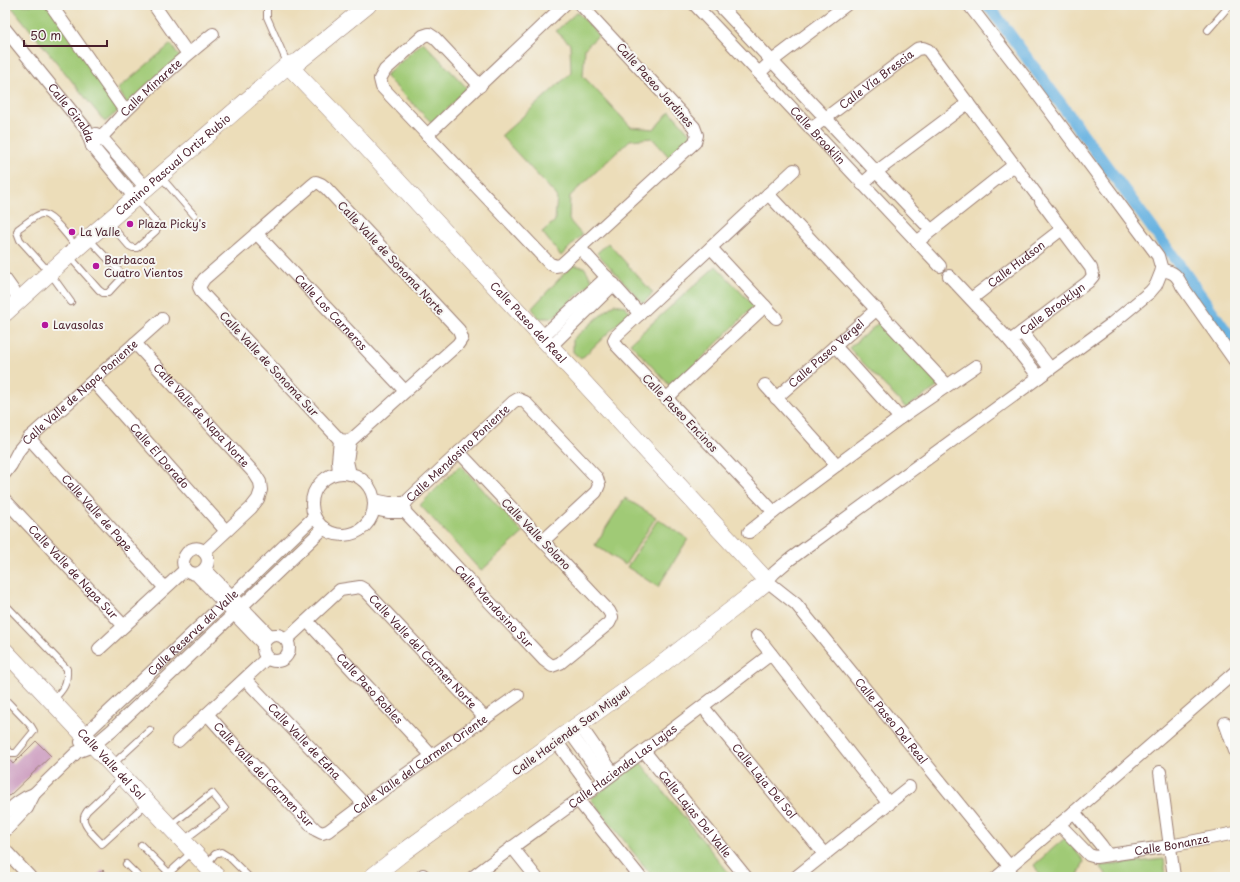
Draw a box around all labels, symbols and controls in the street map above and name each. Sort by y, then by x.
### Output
scale bar [24,22,107,48]
text: 50 m [30,26,61,44]
street label: Calle Paseo Jardines [613,39,698,131]
street label: Calle Vía Brescia [835,45,917,113]
street label: Calle Minarete [116,54,185,120]
street label: Calle Giralda [44,79,99,145]
street label: Calle Brooklin [786,102,850,168]
street label: Camino Pascual Ortiz Rubio [111,110,234,219]
street label: Calle Valle de Sonoma Norte [334,197,449,318]
place label: Plaza Picky's [138,215,206,232]
marker: Plaza Picky's [125,219,135,229]
place label: La Valle [80,223,120,240]
marker: La Valle [67,227,77,237]
street label: Calle Hudson [983,236,1048,292]
place label: Barbacoa Cuatro Vientos [104,251,183,281]
marker: Barbacoa Cuatro Vientos [91,261,101,271]
street label: Calle Los Carneros [291,270,371,354]
street label: Calle Paseo del Real [486,277,571,367]
street label: Calle Brooklyn [1016,278,1088,339]
street label: Calle Valle de Sonoma Sur [216,307,324,421]
street label: Calle Paseo Vergel [784,315,868,391]
place label: Lavasolas [53,316,103,333]
marker: Lavasolas [40,320,50,330]
street label: Calle Valle de Napa Poniente [18,335,141,448]
street label: Calle Valle de Napa Norte [150,359,254,471]
street label: Calle Paseo Encinos [639,370,722,456]
street label: Calle Mendosino Poniente [402,400,513,506]
street label: Calle El Dorado [126,419,193,492]
street label: Calle Valle de Pope [58,470,137,555]
street label: Calle Valle Solano [498,494,575,573]
street label: Calle Valle de Napa Sur [25,521,123,623]
street label: Calle Mendosino Sur [451,561,538,652]
street label: Calle Reserva del Valle [143,585,242,679]
street label: Calle Valle del Carmen Norte [365,590,481,712]
street label: Calle Paso Robles [333,649,407,727]
street label: Calle Paseo Del Real [851,674,932,767]
street label: Calle Hacienda San Miguel [508,682,633,779]
street label: Calle Valle de Edna [264,699,345,783]
street label: Calle Valle del Carmen Oriente [349,710,491,818]
street label: Calle Valle del Carmen Sur [210,718,319,832]
street label: Calle Hacienda Las Lajas [564,720,680,812]
street label: Calle Valle del Sol [74,724,149,803]
street label: Calle Laja Del Sol [728,739,801,822]
street label: Calle Lajas Del Valle [655,766,736,861]
street label: Calle Bonanza [1133,829,1211,859]

